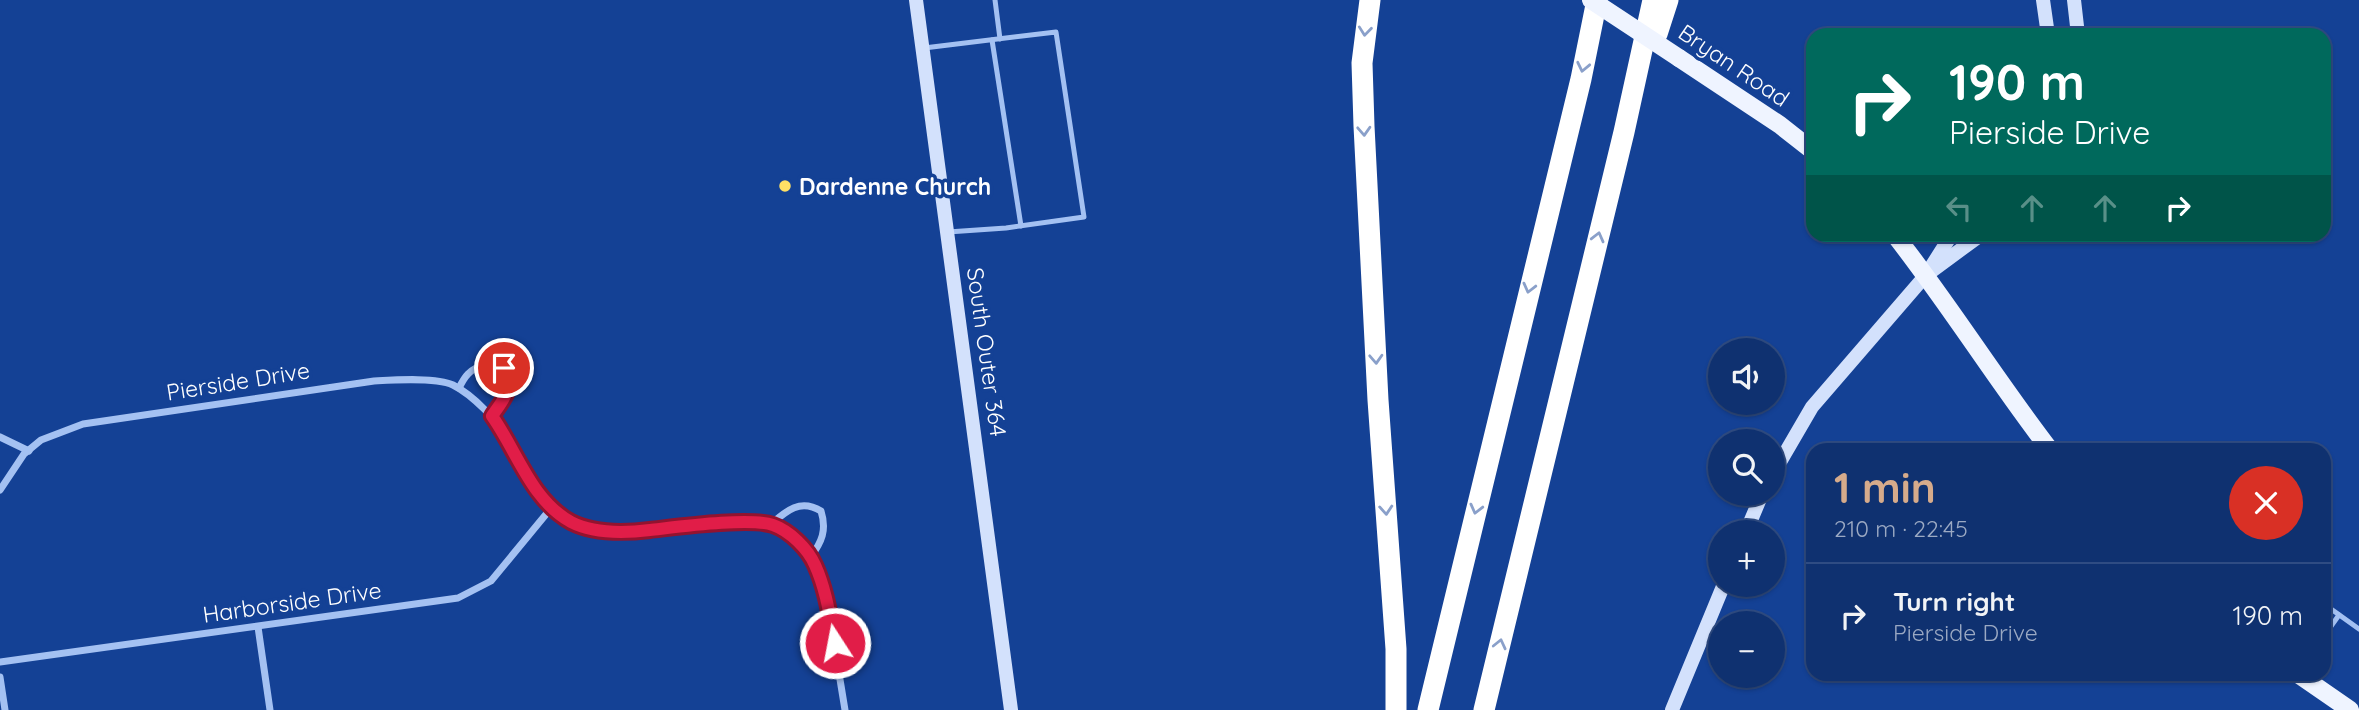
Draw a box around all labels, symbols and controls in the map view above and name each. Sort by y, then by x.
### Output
street label: Bryan Road [1673,17,1795,113]
one-way arrow [1358,26,1373,37]
text: 190 m [1949,51,2085,112]
icon: right [1834,56,1925,147]
one-way arrow [1577,61,1592,73]
text: Pierside Drive [1949,112,2150,152]
one-way arrow [1357,126,1372,137]
place label: Dardenne Church [799,172,991,201]
marker: Dardenne Church [777,178,793,194]
icon: left [1940,189,1978,227]
icon: ahead [2013,189,2051,227]
icon: ahead [2086,189,2124,227]
icon: right [2159,189,2197,227]
one-way arrow [1590,231,1604,243]
street label: South Outer 364 [961,266,1013,438]
one-way arrow [1523,282,1537,294]
pin [474,338,534,398]
map controls [1708,338,1785,688]
button: sound [1708,338,1785,415]
icon: arrive [485,349,523,387]
one-way arrow [1368,353,1383,364]
street label: Pierside Drive [164,355,312,407]
button: search [1708,429,1785,506]
text: 1 min [1834,461,1936,514]
button: close [2229,466,2303,540]
one-way arrow [1470,503,1484,515]
one-way arrow [1378,505,1393,516]
text: 210 m · 22:45 [1834,514,1968,543]
button: + [1708,520,1785,597]
street label: Harborside Drive [201,575,383,629]
text: Turn right [1893,585,2015,618]
icon: right [1834,597,1872,635]
text: 190 m [2233,599,2303,632]
position arrow [798,606,872,680]
button: − [1708,611,1785,688]
text: Pierside Drive [1893,618,2038,647]
one-way arrow [1491,638,1506,650]

